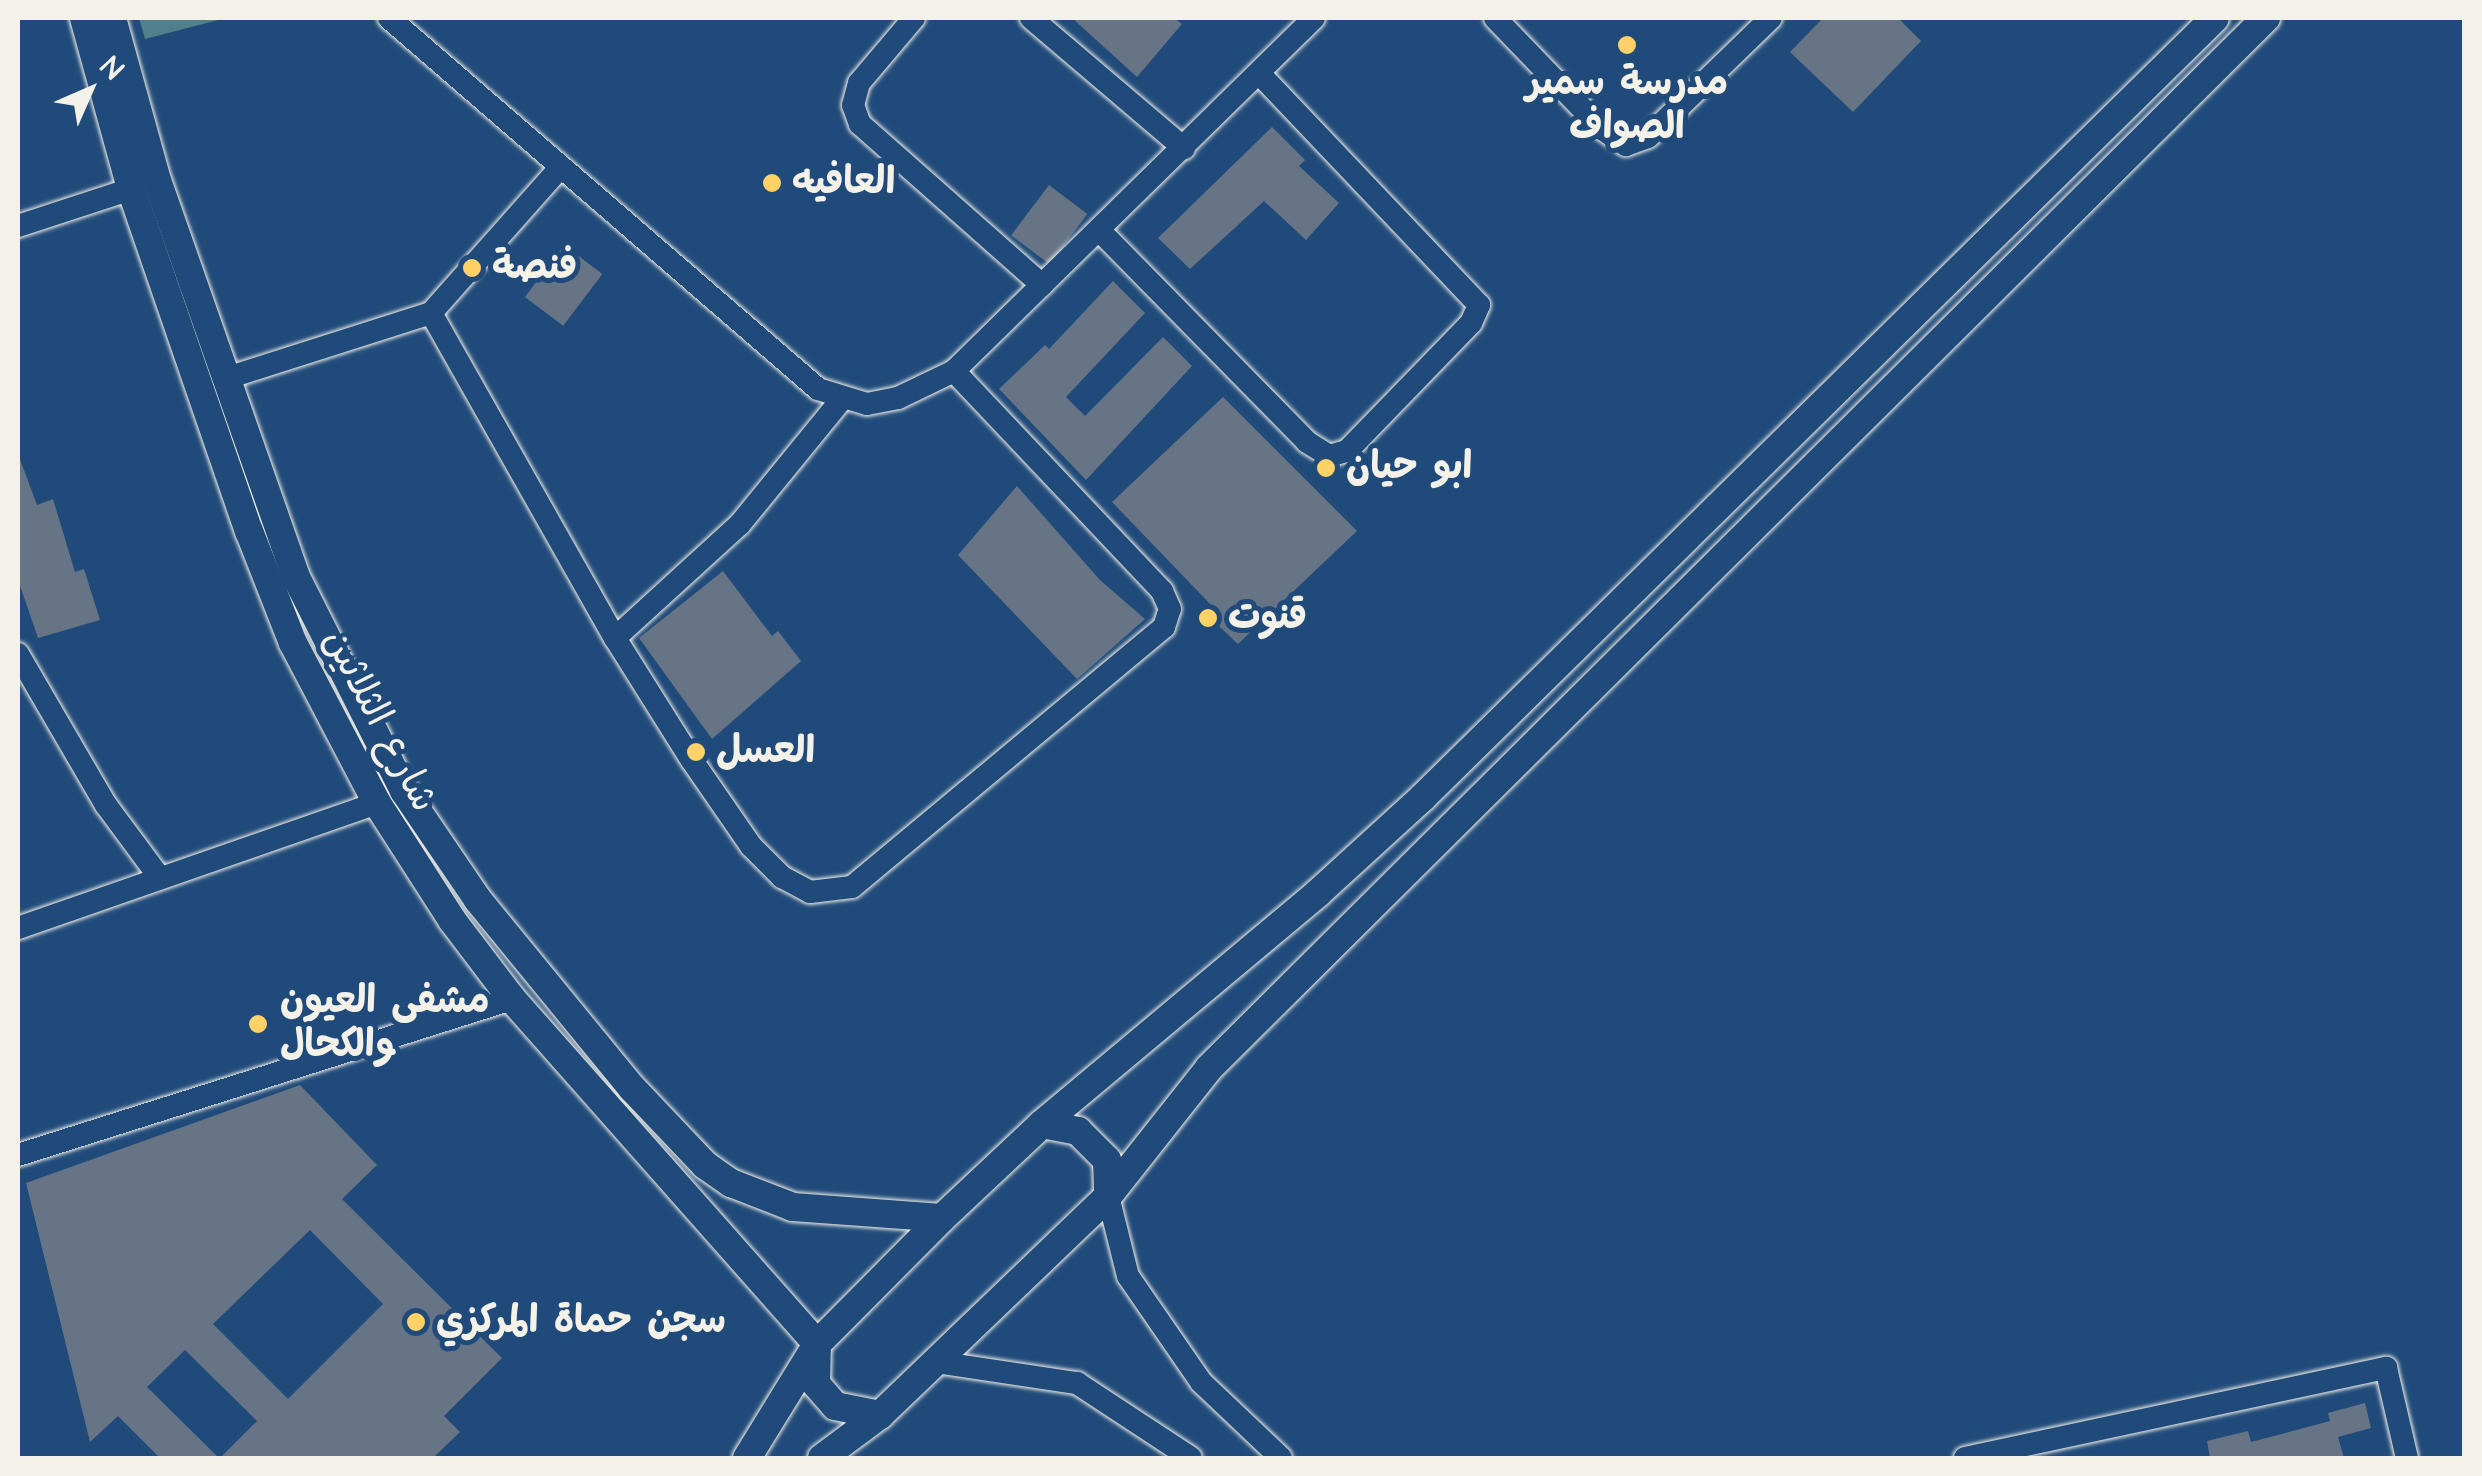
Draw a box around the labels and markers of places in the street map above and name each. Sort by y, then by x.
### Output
marker: مدرسة سمير الصواف [1616,34,1638,56]
place label: مدرسة سمير الصواف [1526,61,1728,150]
place label: العافيه [792,160,895,206]
marker: العافيه [761,172,783,194]
place label: فنصة [492,245,577,291]
marker: فنصة [461,257,483,279]
place label: ابو حيان [1346,445,1472,491]
marker: ابو حيان [1315,457,1337,479]
place label: قنوت [1228,595,1307,641]
marker: قنوت [1197,607,1219,629]
place label: العسل [716,729,815,775]
marker: العسل [685,741,707,763]
place label: مشفى العيون والكحال [280,979,490,1068]
marker: مشفى العيون والكحال [245,1011,271,1037]
place label: سجن حماة المركزي [436,1299,726,1345]
marker: سجن حماة المركزي [405,1311,427,1333]

